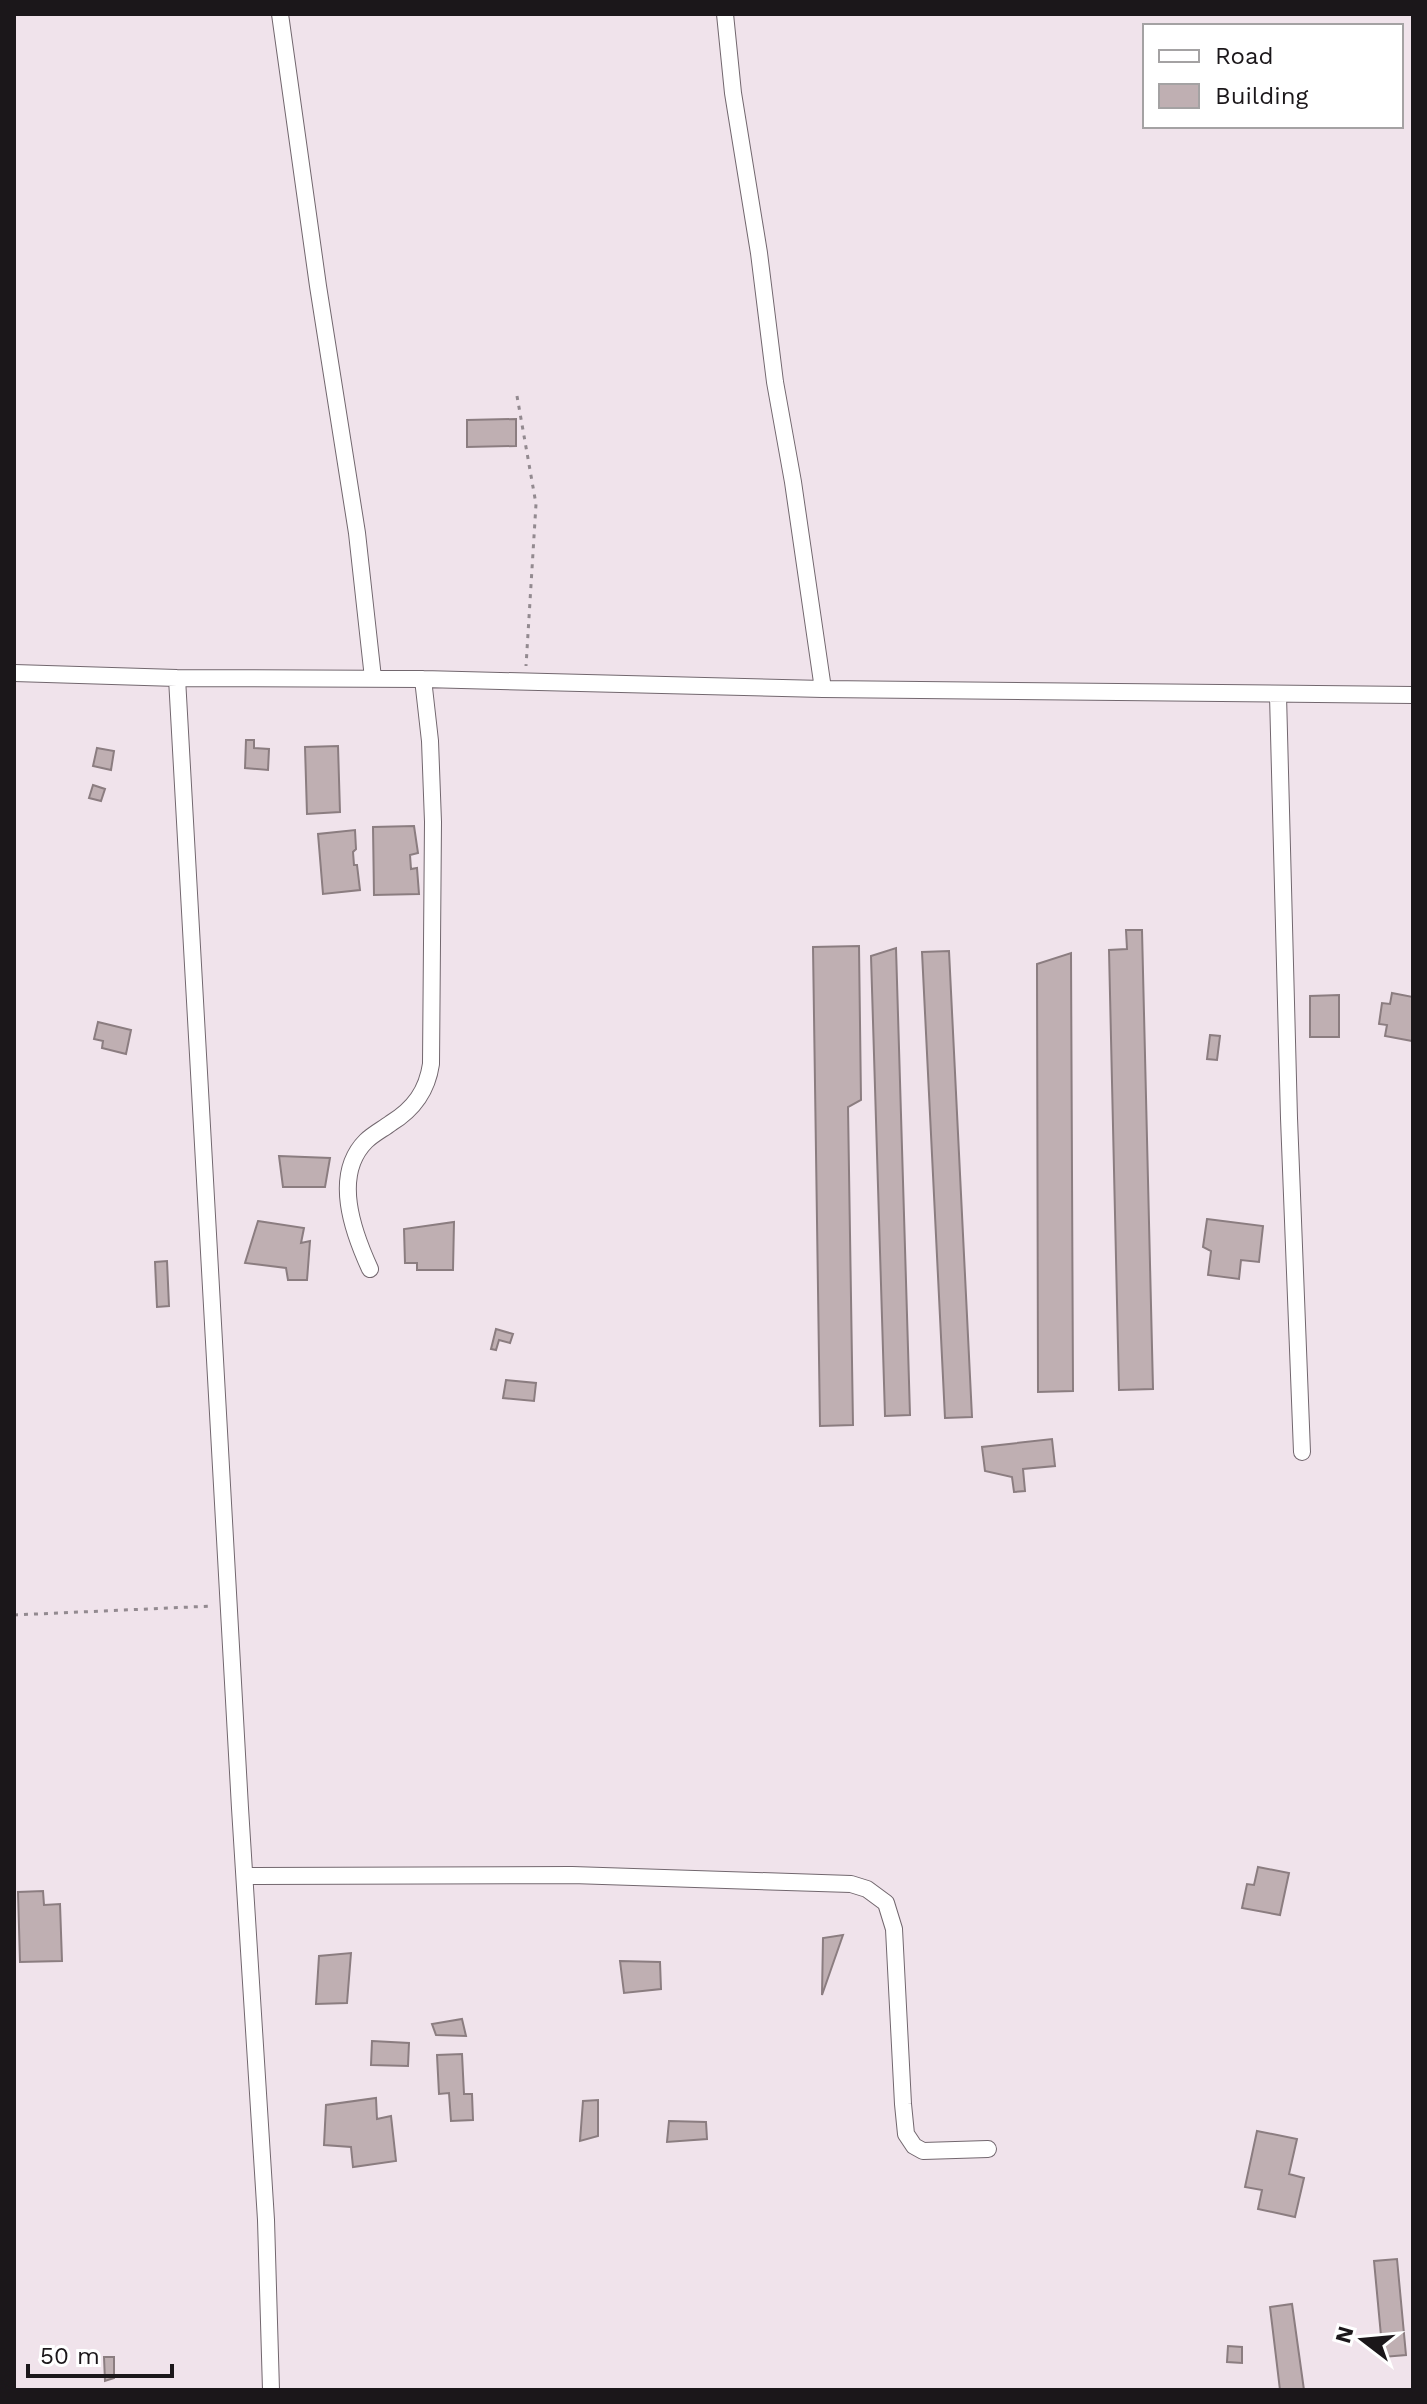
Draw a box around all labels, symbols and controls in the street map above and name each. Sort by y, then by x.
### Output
legend [1143,24,1403,128]
text: Road [1215,42,1274,70]
text: Building [1215,82,1308,110]
north arrow [1323,2300,1403,2380]
text: N [1330,2323,1359,2346]
scale bar [28,2328,172,2378]
text: 50 m [40,2342,100,2370]

